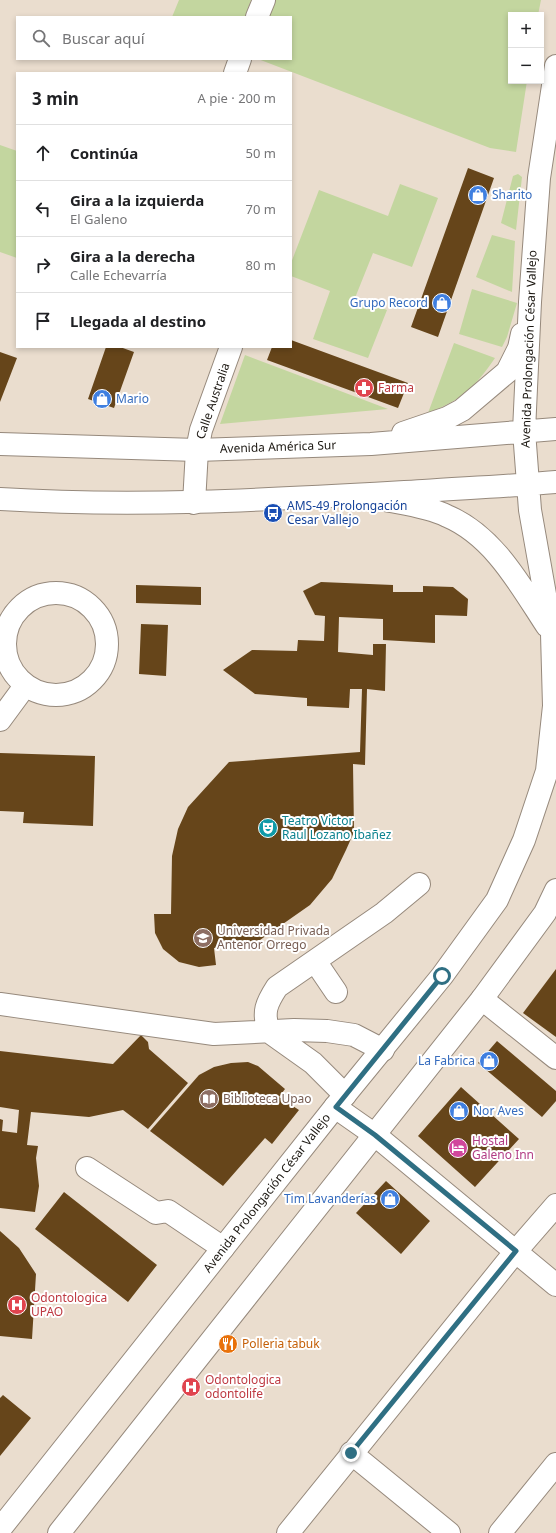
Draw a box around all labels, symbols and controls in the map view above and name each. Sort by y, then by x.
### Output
map controls [508,12,544,84]
button: + [508,12,544,48]
search box [16,16,292,60]
icon: search [30,27,52,49]
text: Buscar aquí [62,28,145,48]
button: − [508,48,544,84]
text: 3 min [32,87,79,110]
text: A pie · 200 m [198,89,276,107]
icon: ahead [32,142,54,164]
text: Continúa [70,143,138,163]
text: 50 m [246,144,276,162]
shop icon: Sharito [467,184,489,206]
place label: Sharito [492,186,532,203]
text: Gira a la izquierda [70,190,204,210]
icon: left [32,198,54,220]
text: 70 m [246,200,276,218]
text: El Galeno [70,210,127,228]
text: Gira a la derecha [70,246,195,266]
street label: Avenida Prolongación César Vallejo [517,250,540,448]
icon: right [32,254,54,276]
text: 80 m [246,256,276,274]
text: Calle Echevarría [70,266,167,284]
shop icon: Grupo Record [431,292,453,314]
place label: Grupo Record [350,294,428,311]
icon: arrive [32,310,54,332]
text: Llegada al destino [70,311,206,331]
street label: Calle Australia [191,360,234,441]
pharmacy icon: Farma [353,377,375,399]
place label: Farma [378,379,414,396]
shop icon: Mario [91,388,113,410]
place label: Mario [116,390,149,407]
street label: Avenida América Sur [219,436,337,457]
place label: AMS-49 Prolongación Cesar Vallejo [287,497,408,528]
bus stop icon: AMS-49 Prolongación Cesar Vallejo [262,502,284,524]
place label: Teatro Victor Raul Lozano Ibañez [282,812,392,843]
theatre icon: Teatro Victor Raul Lozano Ibañez [257,817,279,839]
place label: Universidad Privada Antenor Orrego [217,922,330,953]
school or university icon: Universidad Privada Antenor Orrego [192,927,214,949]
route start [433,967,451,985]
shop icon: La Fabrica [478,1050,500,1072]
place label: La Fabrica [418,1052,475,1069]
library icon: Biblioteca Upao [198,1088,220,1110]
place label: Biblioteca Upao [223,1090,312,1107]
shop icon: Nor Aves [448,1100,470,1122]
place label: Nor Aves [473,1102,524,1119]
street label: Avenida Prolongación César Vallejo [199,1109,334,1276]
place label: Hostal Galeno Inn [472,1132,534,1163]
hotel icon: Hostal Galeno Inn [447,1137,469,1159]
shop icon: Tim Lavanderías [379,1188,401,1210]
place label: Tim Lavanderías [284,1190,376,1207]
place label: Odontologica UPAO [31,1289,107,1320]
hospital icon: Odontologica UPAO [6,1294,28,1316]
restaurant icon: Polleria tabuk [217,1333,239,1355]
place label: Polleria tabuk [242,1335,320,1352]
place label: Odontologica odontolife [205,1371,281,1402]
hospital icon: Odontologica odontolife [180,1376,202,1398]
route end [342,1444,360,1462]

